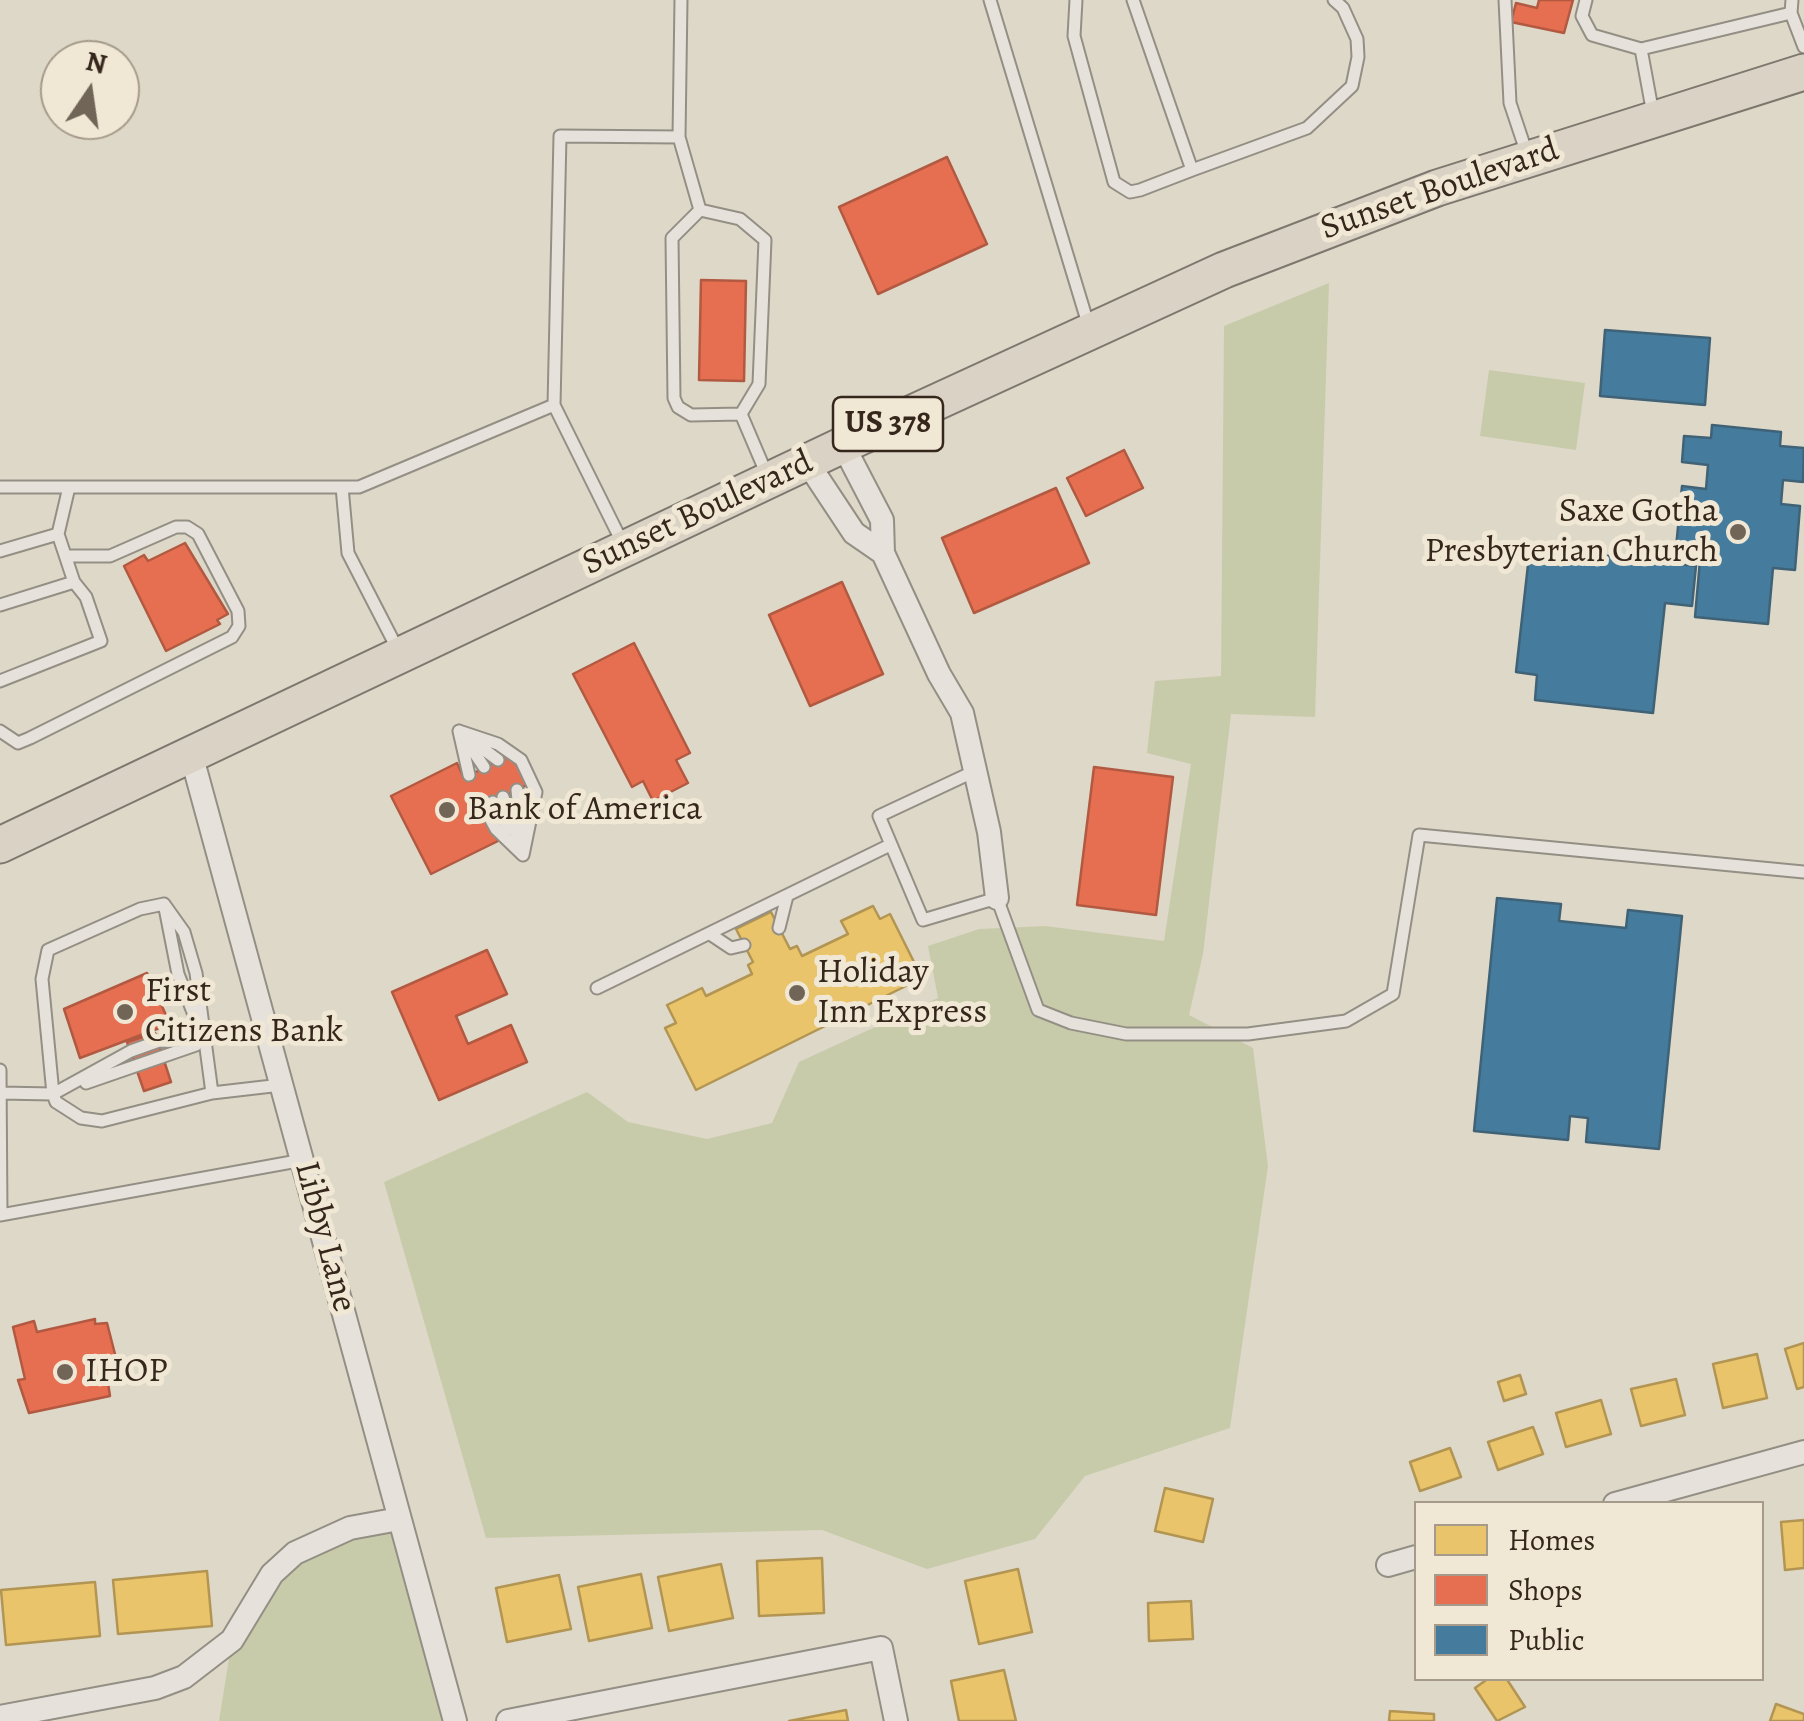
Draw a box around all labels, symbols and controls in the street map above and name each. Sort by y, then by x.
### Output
north arrow [40,40,140,140]
text: N [82,42,110,84]
street label: Sunset Boulevard [1315,130,1565,250]
road number: US 378 [833,397,943,451]
street label: Sunset Boulevard [576,442,820,586]
place label: Saxe Gotha Presbyterian Church [1424,491,1718,573]
marker: Saxe Gotha Presbyterian Church [1727,521,1749,543]
place label: Bank of America [467,789,702,831]
marker: Bank of America [436,799,458,821]
place label: Holiday Inn Express [817,952,987,1034]
place label: First Citizens Bank [145,971,343,1053]
marker: Holiday Inn Express [786,982,808,1004]
marker: First Citizens Bank [114,1001,136,1023]
street label: Libby Lane [284,1157,364,1317]
place label: IHOP [85,1351,168,1393]
marker: IHOP [54,1361,76,1383]
legend [1414,1501,1764,1681]
text: Homes [1508,1520,1595,1560]
text: Shops [1508,1570,1582,1610]
text: Public [1508,1620,1585,1660]

